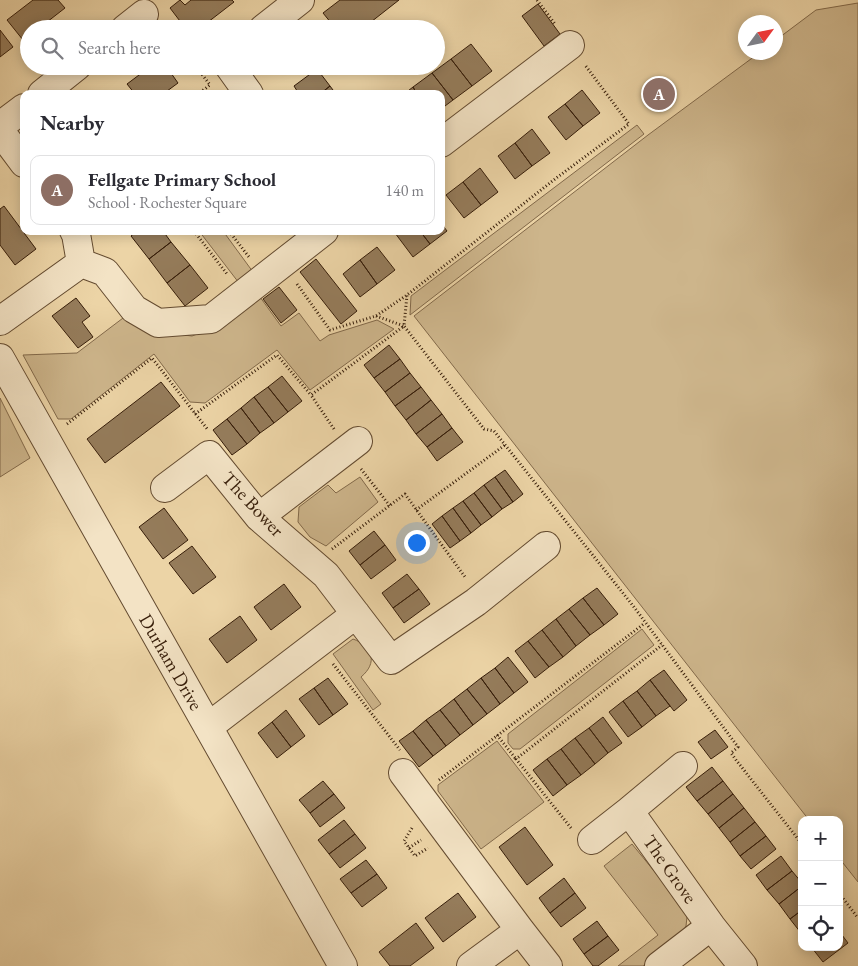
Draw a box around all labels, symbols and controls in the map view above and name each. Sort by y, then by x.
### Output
north arrow [738,15,783,60]
search box [20,20,445,75]
icon: search [38,34,66,62]
text: Search here [78,35,160,60]
pin: A [643,75,675,113]
text: Nearby [40,109,104,136]
text: Fellgate Primary School [88,167,276,192]
text: A [51,180,63,201]
text: 140 m [385,180,424,201]
text: School · Rochester Square [88,192,247,213]
street label: The Bower [216,466,290,542]
your location [404,530,430,556]
street label: Durham Drive [133,609,209,715]
map controls [798,816,843,951]
button: + [798,816,843,861]
street label: The Grove [637,830,703,908]
button: − [798,861,843,906]
button: locate [798,906,843,951]

